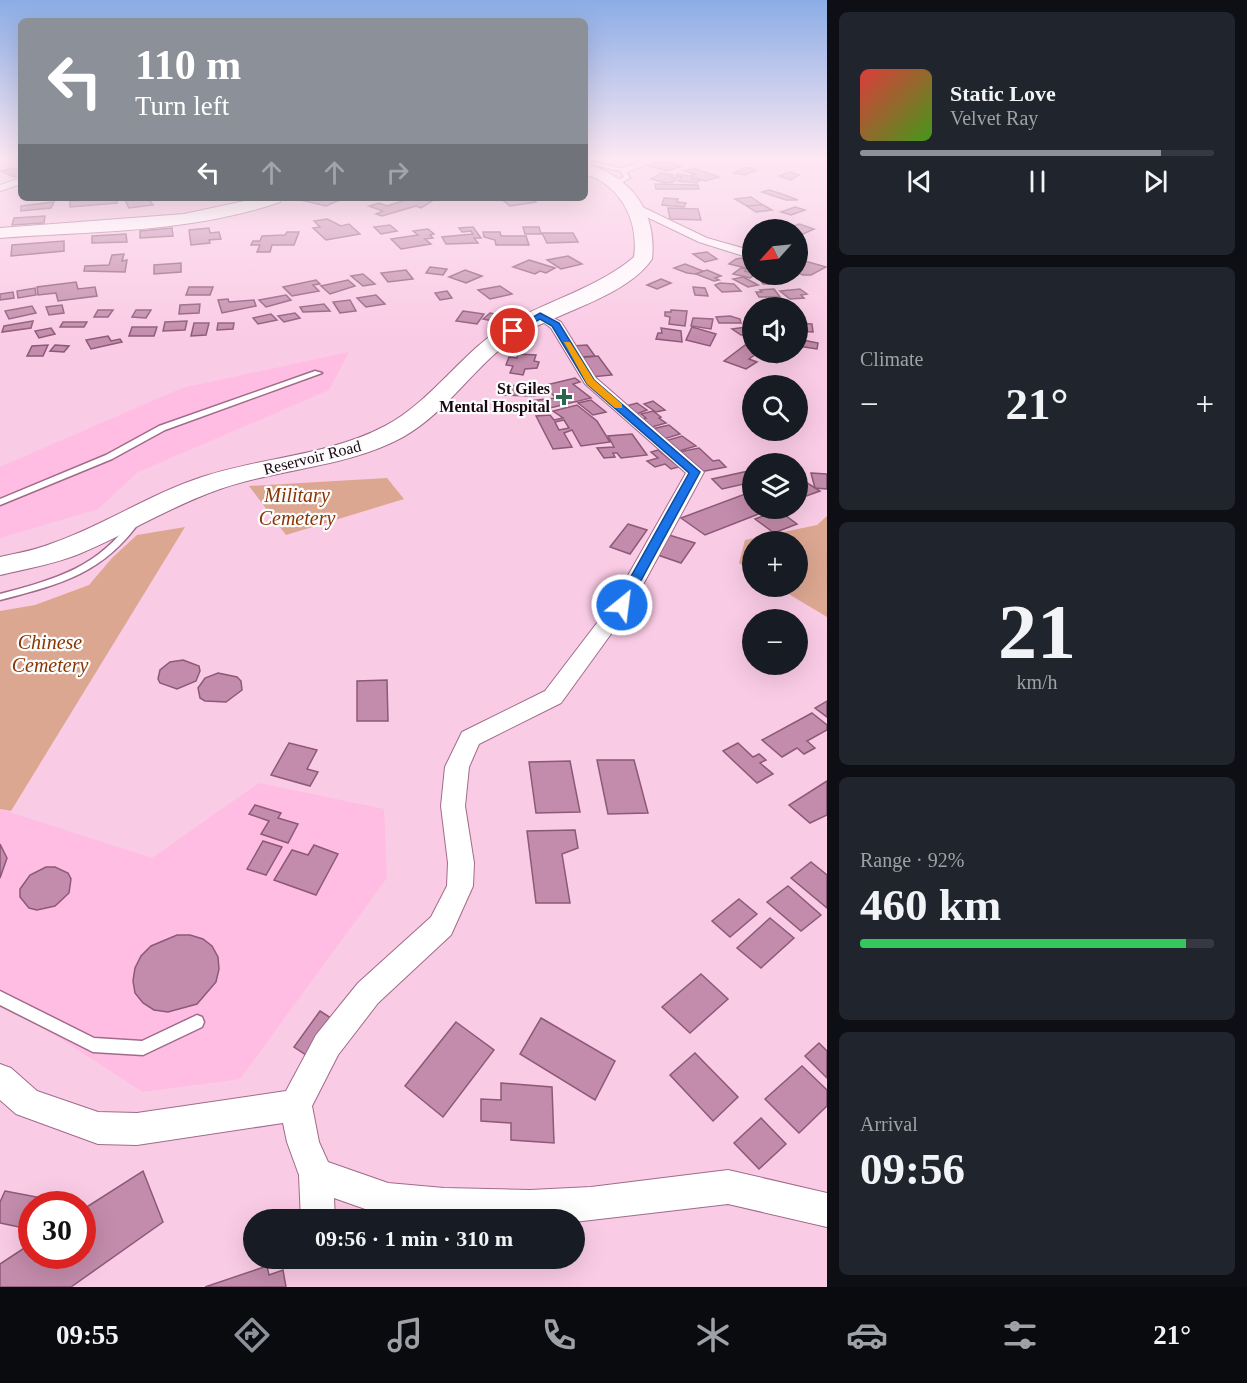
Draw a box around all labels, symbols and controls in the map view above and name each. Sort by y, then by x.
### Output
icon: left [36,42,114,120]
text: 110 m [135,42,241,88]
text: Static Love [950,81,1056,106]
text: Turn left [135,91,229,121]
text: Velvet Ray [950,107,1038,129]
icon: left [192,156,225,189]
icon: ahead [255,156,288,189]
icon: ahead [318,156,351,189]
icon: right [381,156,414,189]
icon: previous [903,165,936,198]
icon: pause [1021,165,1054,198]
icon: next [1139,165,1172,198]
north arrow [742,219,808,285]
map controls [742,219,808,675]
button: sound [742,297,808,363]
pin [487,305,538,356]
icon: arrive [496,314,529,347]
text: Climate [860,348,923,370]
button: search [742,375,808,441]
text: 21° [1006,379,1069,429]
place label: St Giles Mental Hospital [439,380,551,416]
text: − [860,386,879,422]
text: + [1195,386,1214,422]
marker: St Giles Mental Hospital [555,388,573,406]
street label: Reservoir Road [262,437,363,478]
button: layers [742,453,808,519]
park label: Military Cemetery [259,484,335,530]
button: + [742,531,808,597]
position arrow [590,573,654,637]
text: 21 [998,588,1076,675]
button: − [742,609,808,675]
park label: Chinese Cemetery [12,631,88,677]
text: km/h [1016,671,1058,693]
text: Range · 92% [860,849,964,871]
text: 460 km [860,880,1001,930]
text: Arrival [860,1113,918,1135]
text: 09:56 [860,1144,965,1194]
speed limit sign: 30 [18,1191,96,1269]
text: 09:56 · 1 min · 310 m [315,1226,513,1251]
icon: directions [231,1314,273,1356]
icon: music [384,1314,426,1356]
icon: phone [538,1314,580,1356]
icon: climate [692,1314,734,1356]
icon: car [846,1314,888,1356]
icon: filters [999,1314,1041,1356]
text: 09:55 [56,1320,119,1350]
text: 21° [1153,1320,1191,1350]

